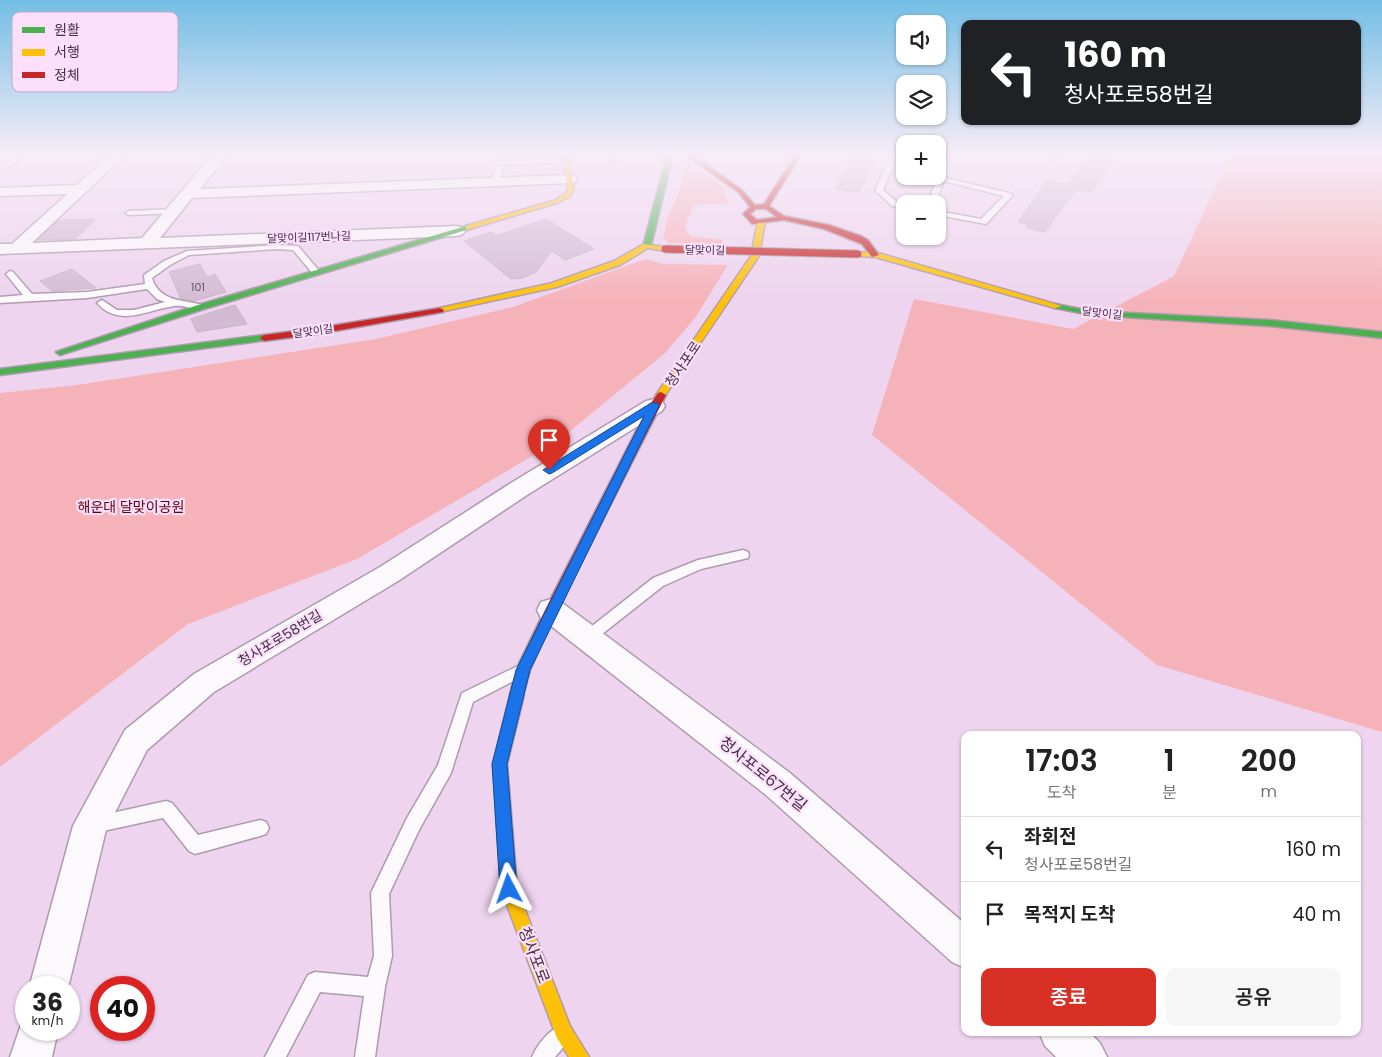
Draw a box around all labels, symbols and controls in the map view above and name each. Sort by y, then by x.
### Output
legend [12,12,178,92]
map controls [896,15,946,245]
button: sound [896,15,946,65]
text: 원활 [54,20,80,40]
text: 160 m [1064,30,1167,79]
icon: left [981,40,1046,105]
text: 서행 [54,42,80,62]
text: 정체 [54,65,80,85]
button: layers [896,75,946,125]
text: 청사포로58번길 [1064,79,1213,110]
button: + [896,135,946,185]
button: − [896,195,946,245]
street label: 달맞이길117번나길 [267,228,351,246]
street label: 달맞이길 [685,242,725,258]
house number: 101 [191,279,205,295]
street label: 달맞이길 [1081,303,1123,323]
street label: 달맞이길 [292,320,334,342]
street label: 청사포로 [660,337,706,391]
pin [528,419,570,470]
icon: arrive [535,426,563,454]
park label: 해운대 달맞이공원 [78,497,184,517]
street label: 청사포로58번길 [234,605,326,671]
street label: 청사포로67번길 [714,731,812,817]
text: 17:03 [1025,739,1098,782]
text: 1 [1164,739,1175,782]
text: 200 [1241,739,1297,782]
text: m [1261,780,1277,803]
text: 도착 [1047,781,1076,804]
text: 분 [1162,781,1177,804]
text: 좌회전 [1024,823,1076,850]
icon: left [981,835,1009,863]
text: 160 m [1286,836,1341,863]
text: 청사포로58번길 [1024,853,1132,876]
position arrow [482,862,534,914]
icon: arrive [981,900,1009,928]
text: 목적지 도착 [1024,901,1115,928]
text: 40 m [1292,901,1341,928]
street label: 청사포로 [513,923,555,987]
button: 종료 [981,968,1156,1026]
button: 공유 [1166,968,1341,1026]
speed limit sign: 40 [90,976,155,1041]
text: 36 [32,985,63,1020]
text: km/h [32,1012,63,1029]

